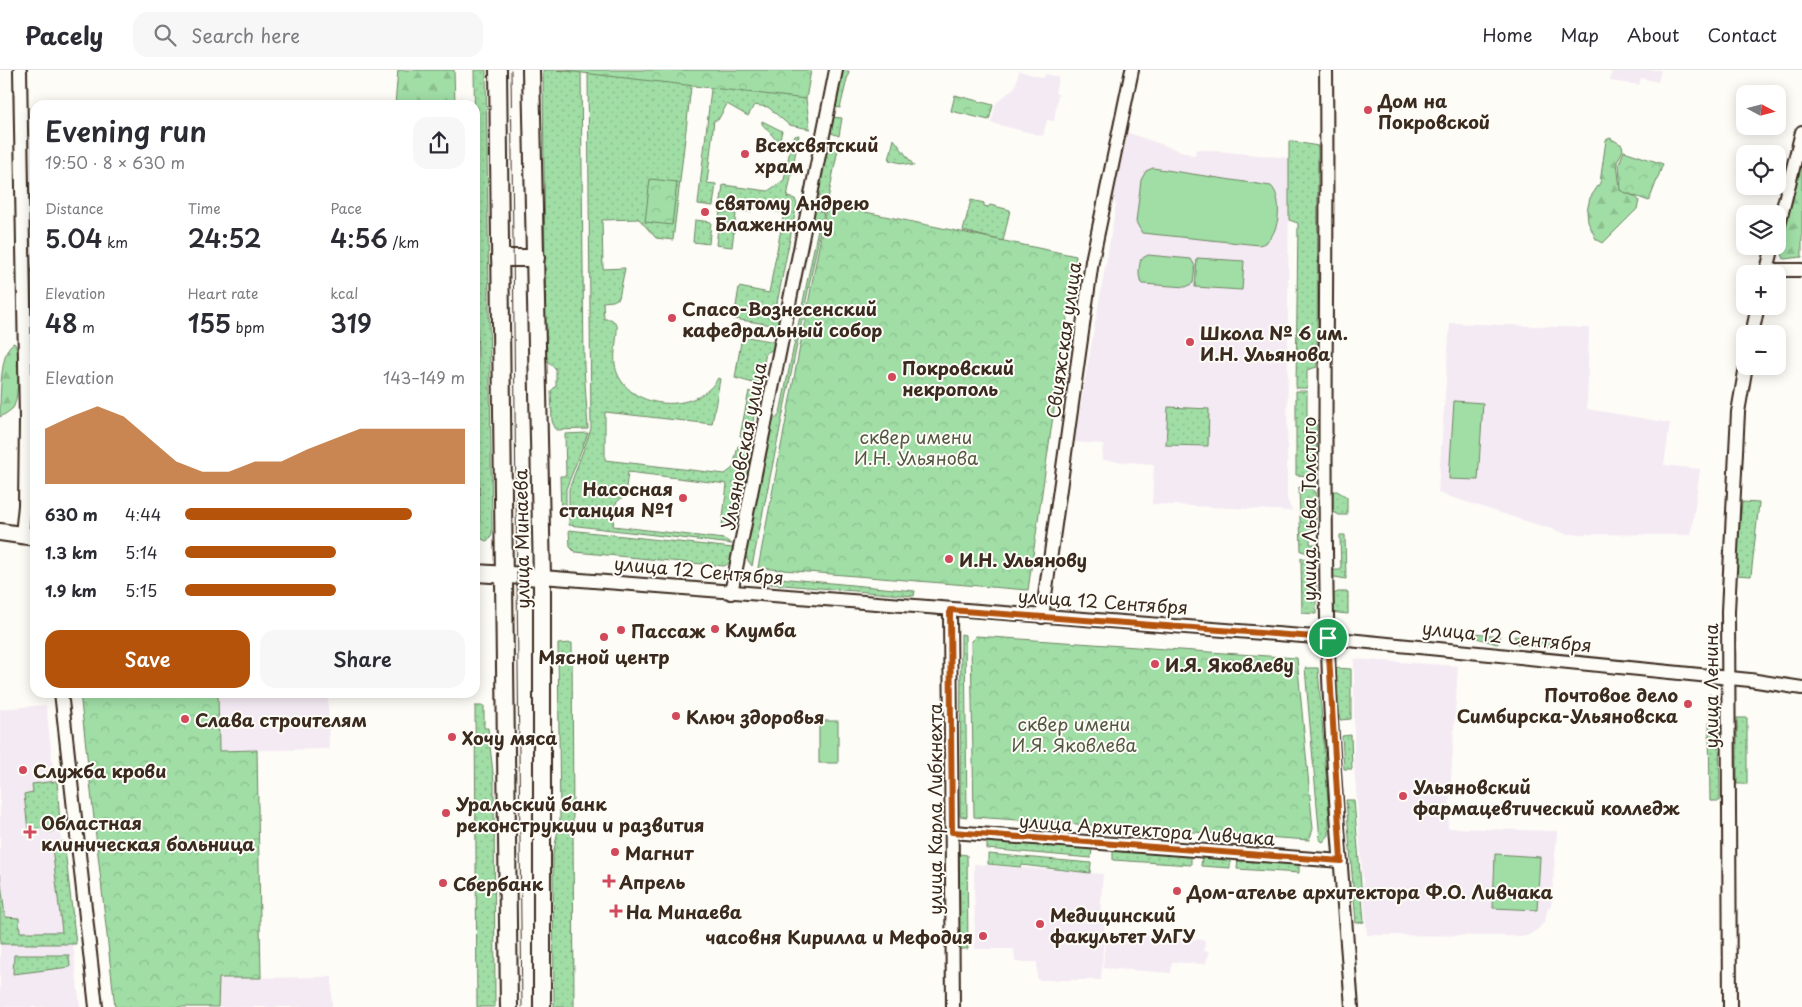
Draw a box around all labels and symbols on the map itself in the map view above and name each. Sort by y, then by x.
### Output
north arrow [1736,85,1786,135]
place label: Дом на Покровской [1377,87,1490,135]
marker: Дом на Покровской [1362,104,1374,116]
place label: Всехсвятский храм [755,131,878,179]
marker: Всехсвятский храм [739,148,751,160]
place label: святому Андрею Блаженному [715,189,869,237]
marker: святому Андрею Блаженному [699,206,711,218]
street label: Свияжская улица [1039,259,1087,420]
place label: Спасо-Вознесенский кафедральный собор [682,295,882,343]
marker: Спасо-Вознесенский кафедральный собор [666,312,678,324]
place label: Школа № 6 им. И.Н. Ульянова [1200,319,1348,367]
marker: Школа № 6 им. И.Н. Ульянова [1184,336,1196,348]
place label: Покровский некрополь [902,354,1014,402]
street label: Ульяновская улица [714,359,773,532]
marker: Покровский некрополь [886,371,898,383]
street label: улица Льва Толстого [1295,417,1322,601]
park label: сквер имени И.Н. Ульянова [854,423,979,471]
street label: улица Минаева [506,468,536,609]
place label: Насосная станция №1 [559,475,673,523]
marker: Насосная станция №1 [677,492,689,504]
place label: И.Н. Ульянову [959,546,1087,573]
street label: улица 12 Сентября [613,549,785,591]
marker: И.Н. Ульянову [943,553,955,565]
street label: улица 12 Сентября [1017,582,1189,620]
street label: улица 12 Сентября [1421,614,1593,658]
place label: Клумба [725,616,797,643]
place label: Пассаж [631,617,706,644]
pin [1307,617,1349,659]
marker: Клумба [709,623,721,635]
street label: улица Ленина [1697,623,1724,748]
marker: Пассаж [615,624,627,636]
marker: Мясной центр [598,631,610,643]
place label: Мясной центр [538,643,670,670]
place label: И.Я. Яковлеву [1165,651,1294,678]
marker: И.Я. Яковлеву [1149,658,1161,670]
place label: Почтовое дело Симбирска-Ульяновска [1457,681,1678,729]
marker: Почтовое дело Симбирска-Ульяновска [1682,698,1694,710]
street label: улица Карла Либкнехта [921,702,948,915]
place label: Ключ здоровья [686,703,824,730]
place label: Слава строителям [195,706,367,733]
marker: Ключ здоровья [670,710,682,722]
park label: сквер имени И.Я. Яковлева [1011,710,1138,758]
marker: Слава строителям [179,713,191,725]
place label: Хочу мяса [462,724,558,751]
marker: Хочу мяса [446,731,458,743]
place label: Служба крови [33,757,166,784]
marker: Служба крови [17,764,29,776]
place label: Ульяновский фaрмацевтический колледж [1413,773,1680,821]
place label: Уральский банк реконструкции и развития [455,790,704,838]
marker: Ульяновский фaрмацевтический колледж [1397,790,1409,802]
marker: Уральский банк реконструкции и развития [440,807,452,819]
street label: улица Архитектора Ливчака [1018,807,1277,851]
place label: Областная клиническая больница [41,809,255,857]
marker: Областная клиническая больница [23,825,37,839]
place label: Магнит [625,839,694,866]
marker: Магнит [609,846,621,858]
place label: Апрель [618,868,685,895]
place label: Сбербанк [453,870,544,897]
marker: Апрель [603,875,615,887]
marker: Сбербанк [437,877,449,889]
place label: Дом-ателье архитектора Ф.О. Ливчака [1186,878,1553,905]
marker: Дом-ателье архитектора Ф.О. Ливчака [1171,885,1183,897]
place label: На Минаева [626,898,742,925]
place label: Медицинский факультет УлГУ [1050,901,1196,949]
marker: На Минаева [610,905,622,917]
marker: Медицинский факультет УлГУ [1034,918,1046,930]
place label: часовня Кирилла и Мефодия [705,923,973,950]
marker: часовня Кирилла и Мефодия [977,930,989,942]

